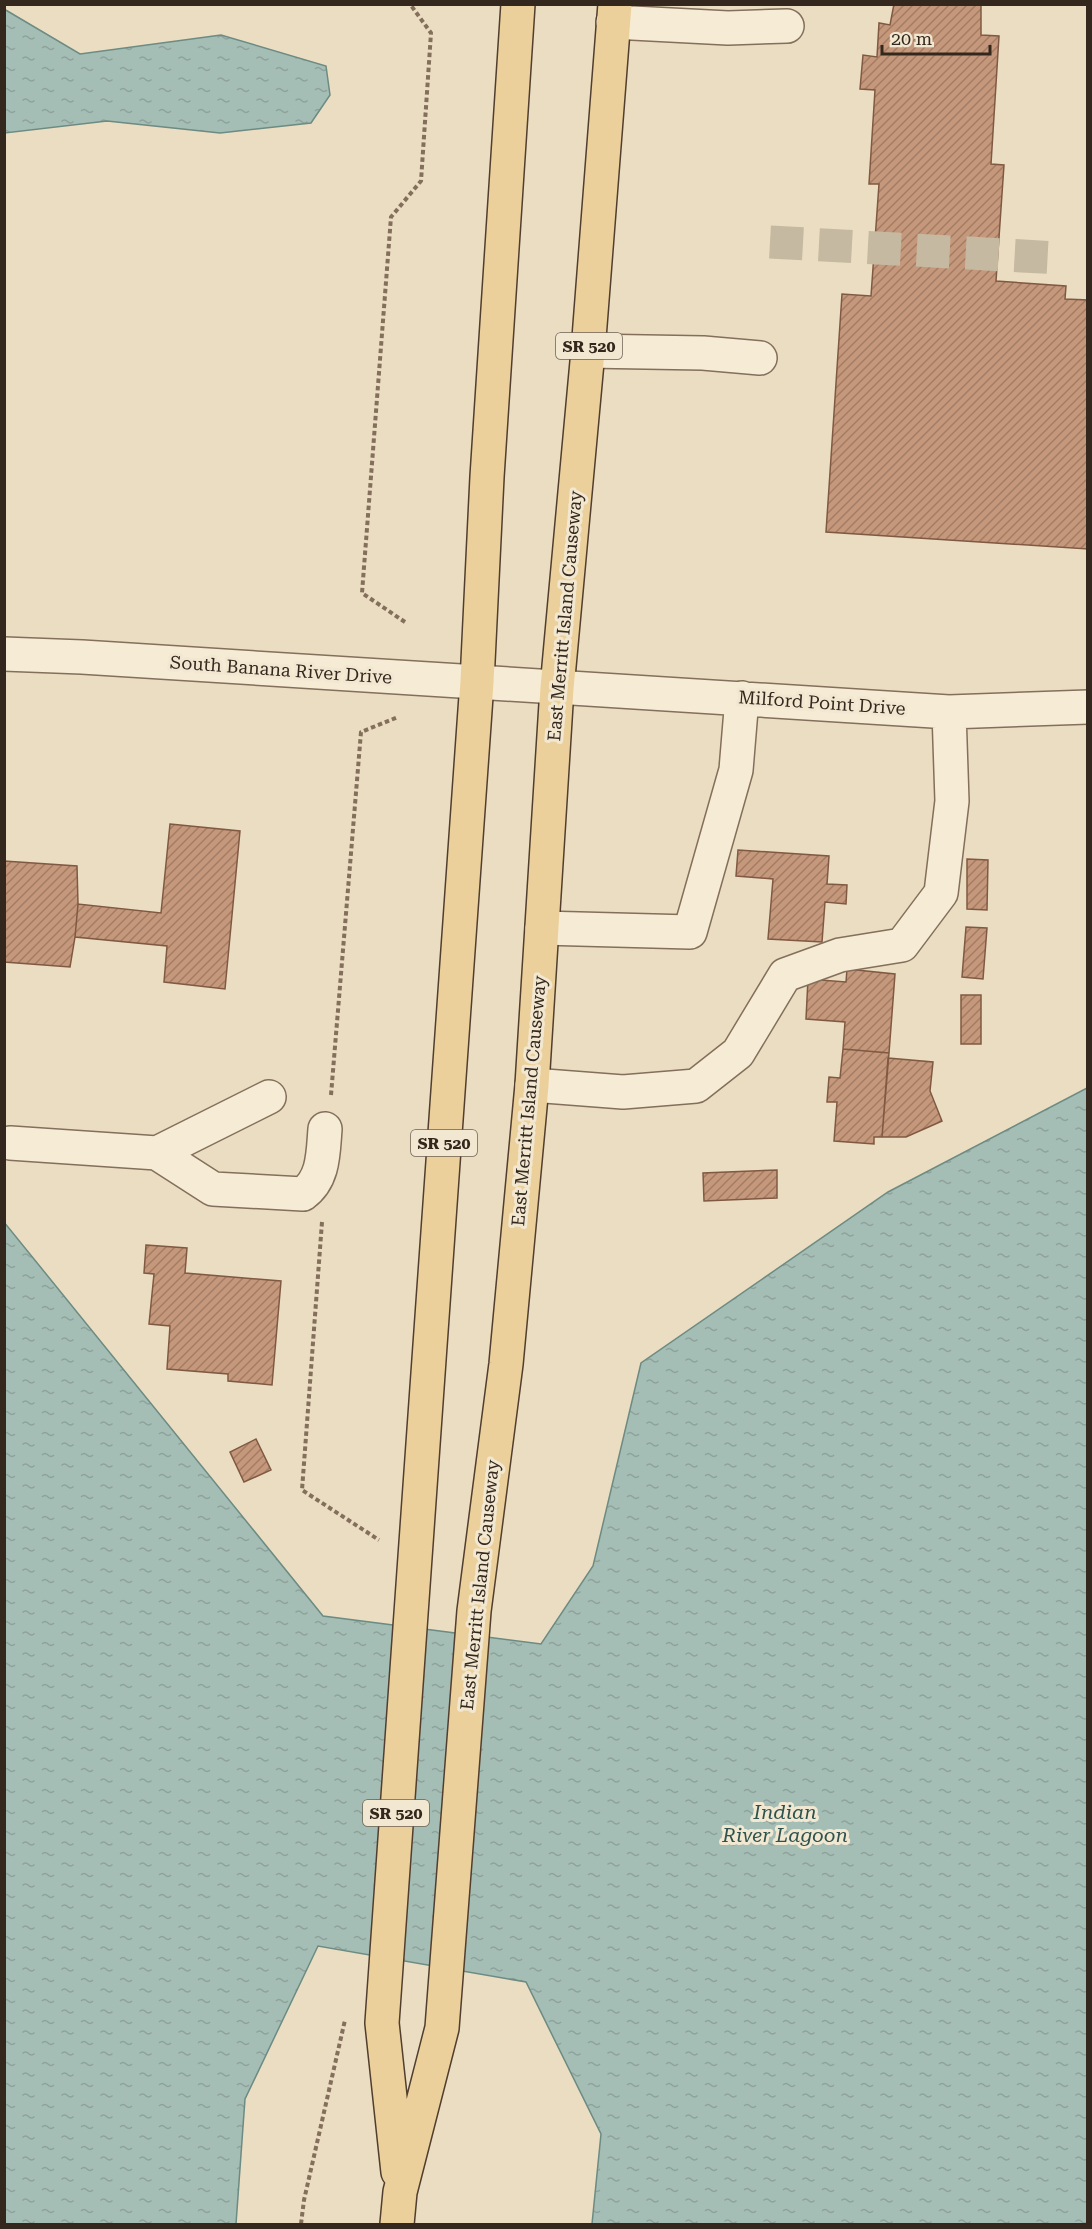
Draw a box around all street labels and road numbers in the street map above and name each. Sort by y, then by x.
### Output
road number: SR 520 [556,333,622,359]
street label: East Merritt Island Causeway [543,489,586,742]
street label: South Banana River Drive [169,651,393,688]
street label: Milford Point Drive [738,686,906,719]
street label: East Merritt Island Causeway [507,974,550,1227]
road number: SR 520 [411,1130,477,1156]
street label: East Merritt Island Causeway [456,1458,503,1711]
road number: SR 520 [363,1800,429,1826]

